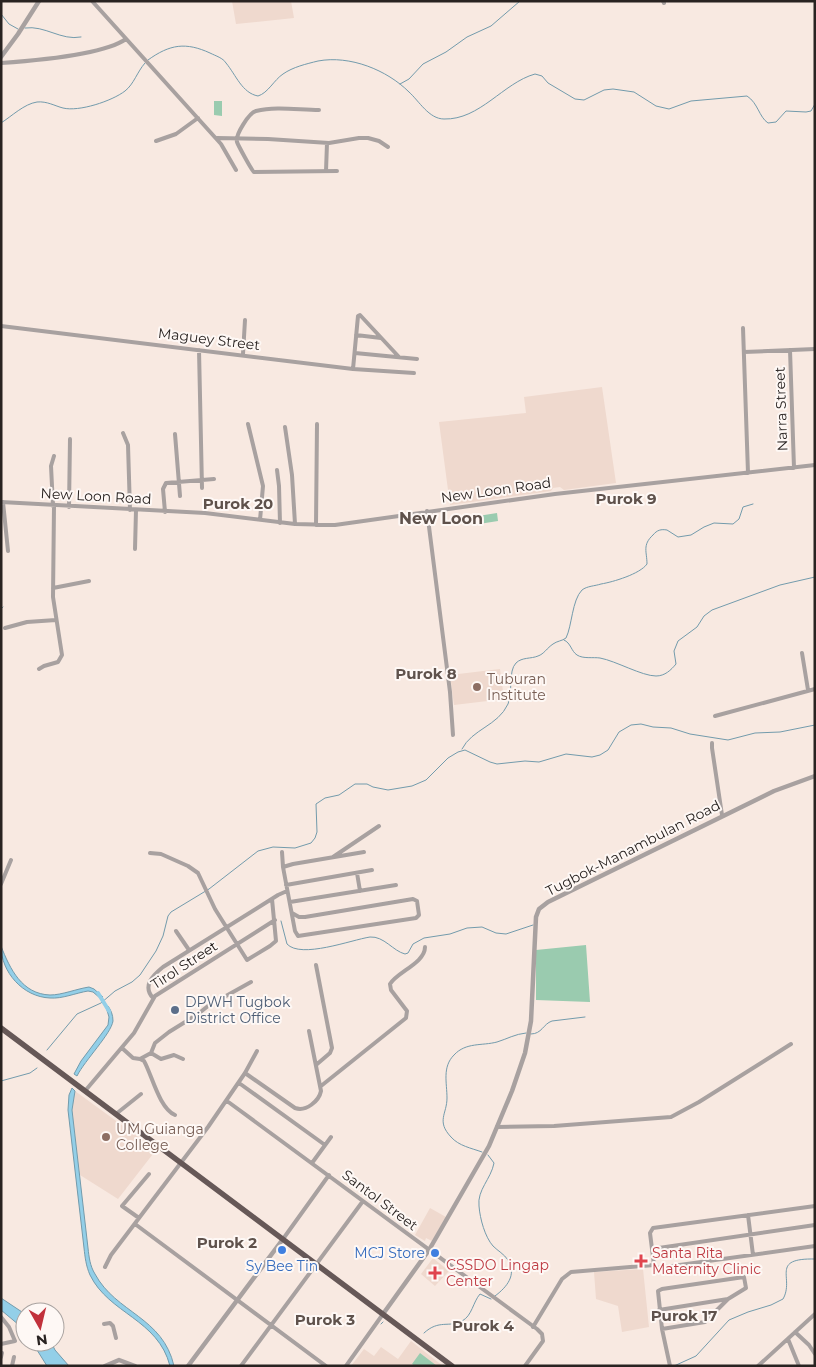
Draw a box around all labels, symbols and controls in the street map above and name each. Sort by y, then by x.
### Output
street label: Maguey Street [157,324,261,354]
street label: Narra Street [771,366,791,452]
street label: New Loon Road [440,473,552,507]
street label: New Loon Road [40,484,152,508]
district label: Purok 9 [595,489,657,508]
district label: Purok 20 [203,494,273,513]
district label: New Loon [399,509,483,528]
district label: Purok 8 [395,664,457,683]
place label: Tuburan Institute [487,670,546,704]
marker: Tuburan Institute [471,681,483,693]
street label: Tugbok-Manambulan Road [543,796,723,900]
street label: Tirol Street [147,937,221,993]
place label: DPWH Tugbok District Office [185,993,291,1027]
marker: DPWH Tugbok District Office [169,1004,181,1016]
place label: UM Guianga College [116,1120,204,1154]
marker: UM Guianga College [100,1131,112,1143]
street label: Santol Street [339,1166,422,1235]
district label: Purok 2 [197,1233,257,1252]
marker: Sy Bee Tin [276,1244,288,1256]
place label: MCJ Store [354,1244,425,1262]
place label: Santa Rita Maternity Clinic [652,1244,761,1278]
marker: MCJ Store [429,1247,441,1259]
marker: Santa Rita Maternity Clinic [634,1254,648,1268]
place label: CSSDO Lingap Center [446,1256,549,1290]
place label: Sy Bee Tin [246,1257,318,1275]
marker: CSSDO Lingap Center [428,1266,442,1280]
north arrow [15,1302,65,1352]
district label: Purok 17 [651,1306,717,1325]
district label: Purok 3 [295,1310,355,1329]
district label: Purok 4 [452,1316,515,1335]
text: N [35,1330,49,1350]

